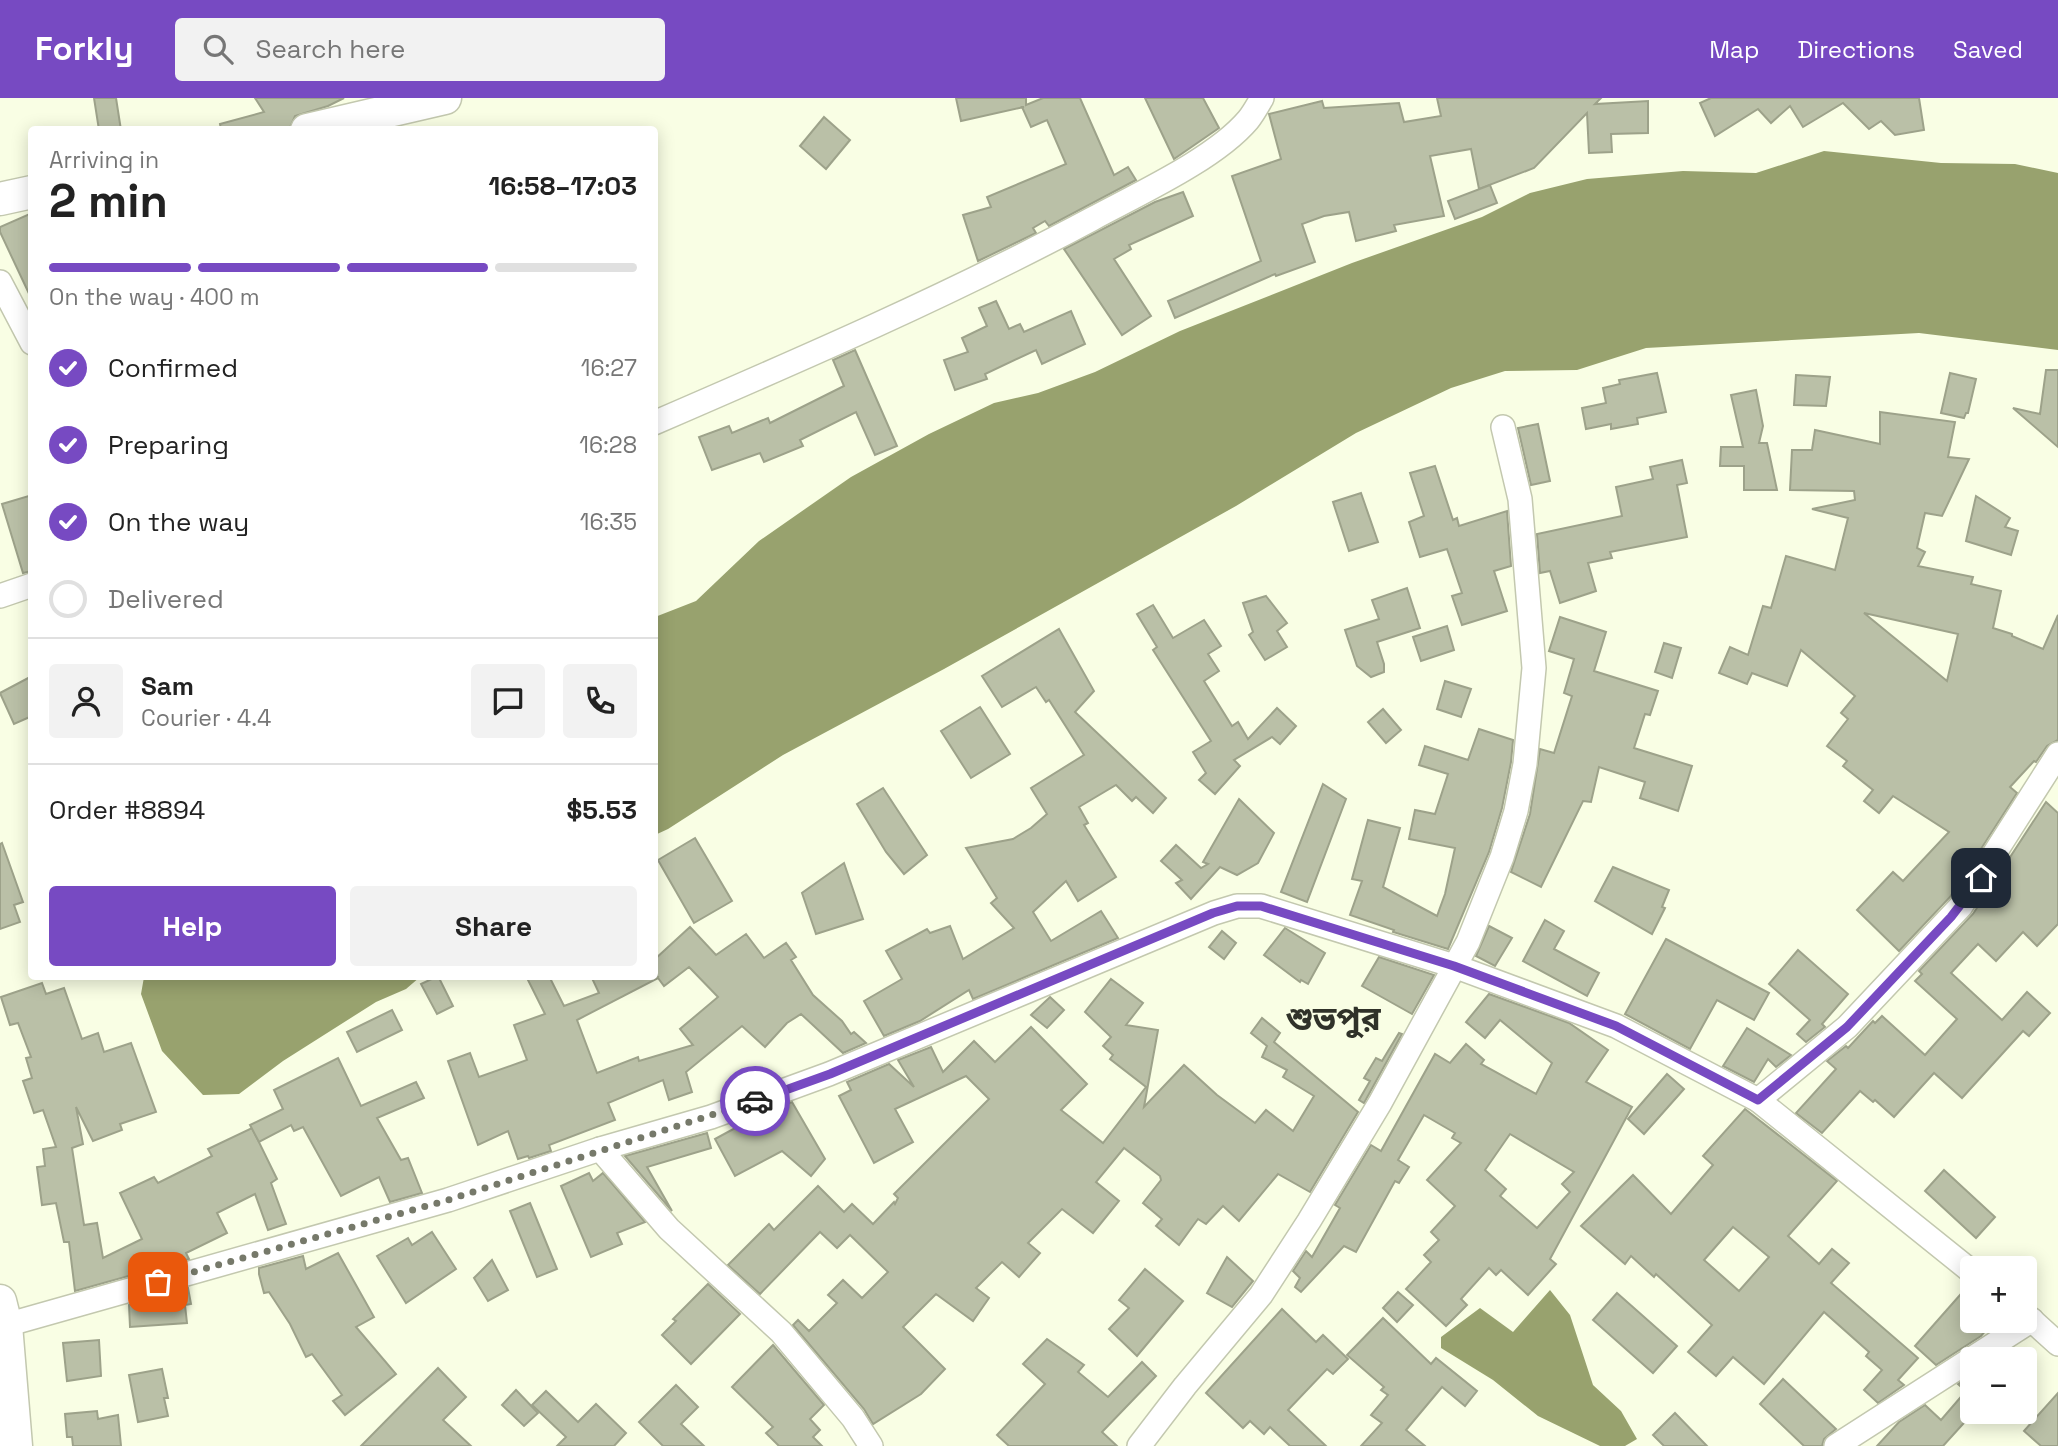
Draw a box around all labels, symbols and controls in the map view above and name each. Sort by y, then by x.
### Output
search box [175,18,665,81]
text: Forkly [35,28,133,70]
icon: search [199,30,237,68]
text: Search here [255,32,405,66]
text: Map [1709,34,1759,65]
text: Directions [1797,34,1915,65]
text: Saved [1953,34,2023,65]
text: Arriving in [49,145,159,175]
text: 16:58–17:03 [488,169,637,203]
text: 2 min [49,172,168,230]
text: On the way · 400 m [49,282,260,312]
icon: check [49,349,87,387]
text: Confirmed [108,351,238,385]
text: 16:27 [581,353,637,383]
icon: check [49,426,87,464]
text: Preparing [108,428,229,462]
text: 16:28 [579,430,637,460]
icon: check [49,503,87,541]
text: On the way [108,505,249,539]
text: 16:35 [580,507,637,537]
text: Delivered [108,582,224,616]
button: person [49,664,123,738]
button: chat [471,664,545,738]
button: phone [563,664,637,738]
text: Sam [141,669,194,703]
text: Courier · 4.4 [141,703,271,733]
text: Order #8894 [49,793,205,827]
text: $5.53 [566,793,637,827]
pin [1951,848,2011,908]
icon: home [1962,859,2000,897]
button: Help [49,886,336,966]
button: Share [350,886,637,966]
district label: শুভপুর [1285,998,1382,1040]
courier [720,1066,790,1136]
icon: car [736,1082,774,1120]
pin [128,1252,188,1312]
map controls [1960,1256,2037,1424]
button: + [1960,1256,2037,1333]
icon: bag [139,1263,177,1301]
button: − [1960,1347,2037,1424]

